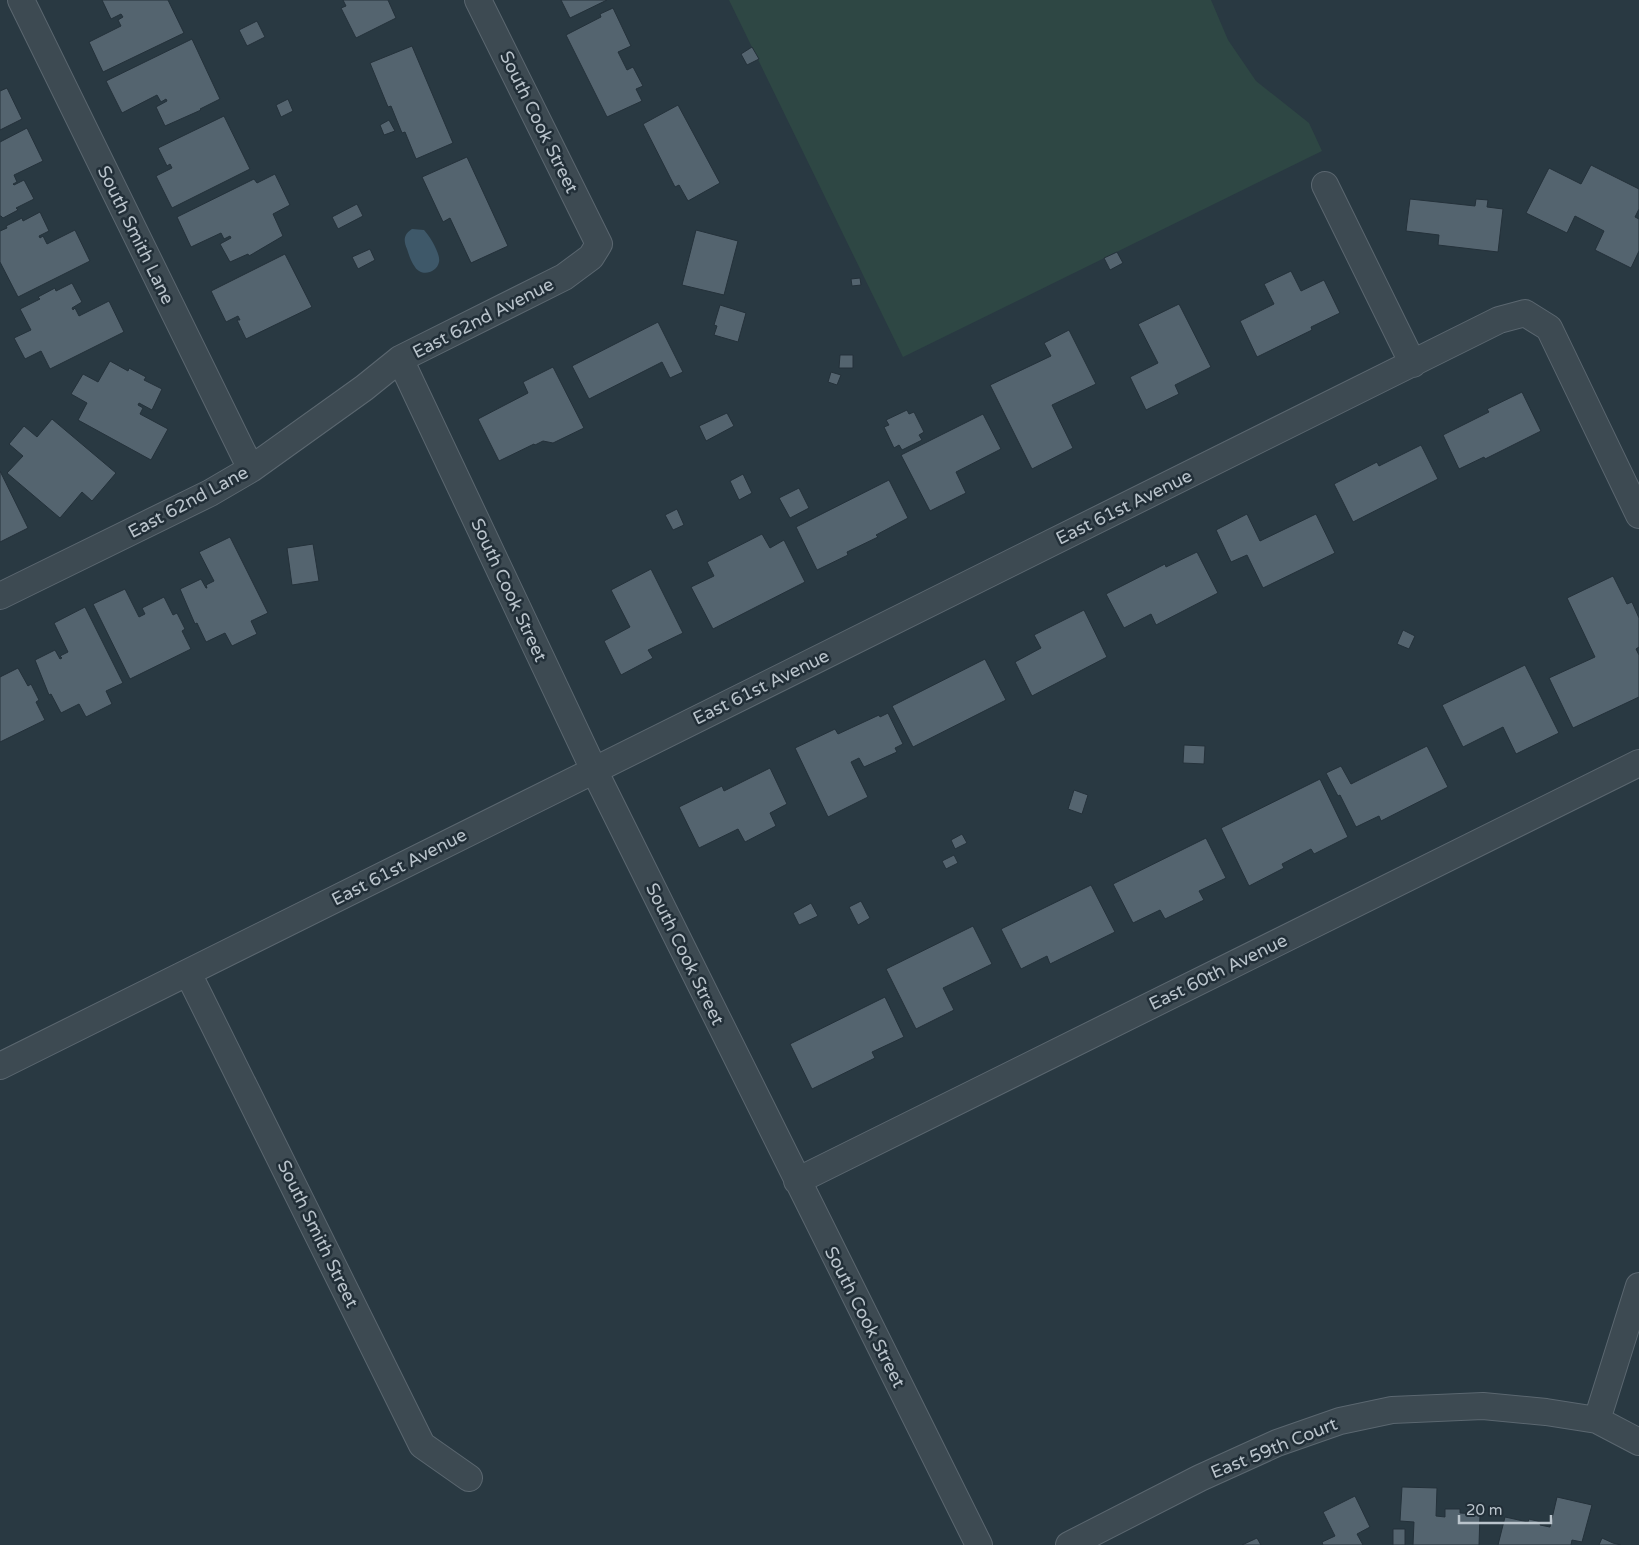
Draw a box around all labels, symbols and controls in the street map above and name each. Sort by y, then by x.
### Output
street label: South Cook Street [495,47,583,197]
street label: South Smith Lane [93,162,179,308]
street label: East 62nd Avenue [409,273,557,363]
street label: East 62nd Lane [124,461,252,543]
street label: East 61st Avenue [1052,465,1196,549]
street label: South Cook Street [466,515,552,665]
street label: East 61st Avenue [689,645,833,729]
street label: East 61st Avenue [328,823,470,911]
street label: South Cook Street [641,879,729,1029]
street label: East 60th Avenue [1145,929,1291,1015]
street label: South Smith Street [273,1157,363,1311]
street label: South Cook Street [820,1243,910,1391]
street label: East 59th Court [1207,1413,1341,1483]
scale bar [1459,1492,1552,1524]
text: 20 m [1466,1501,1503,1519]

